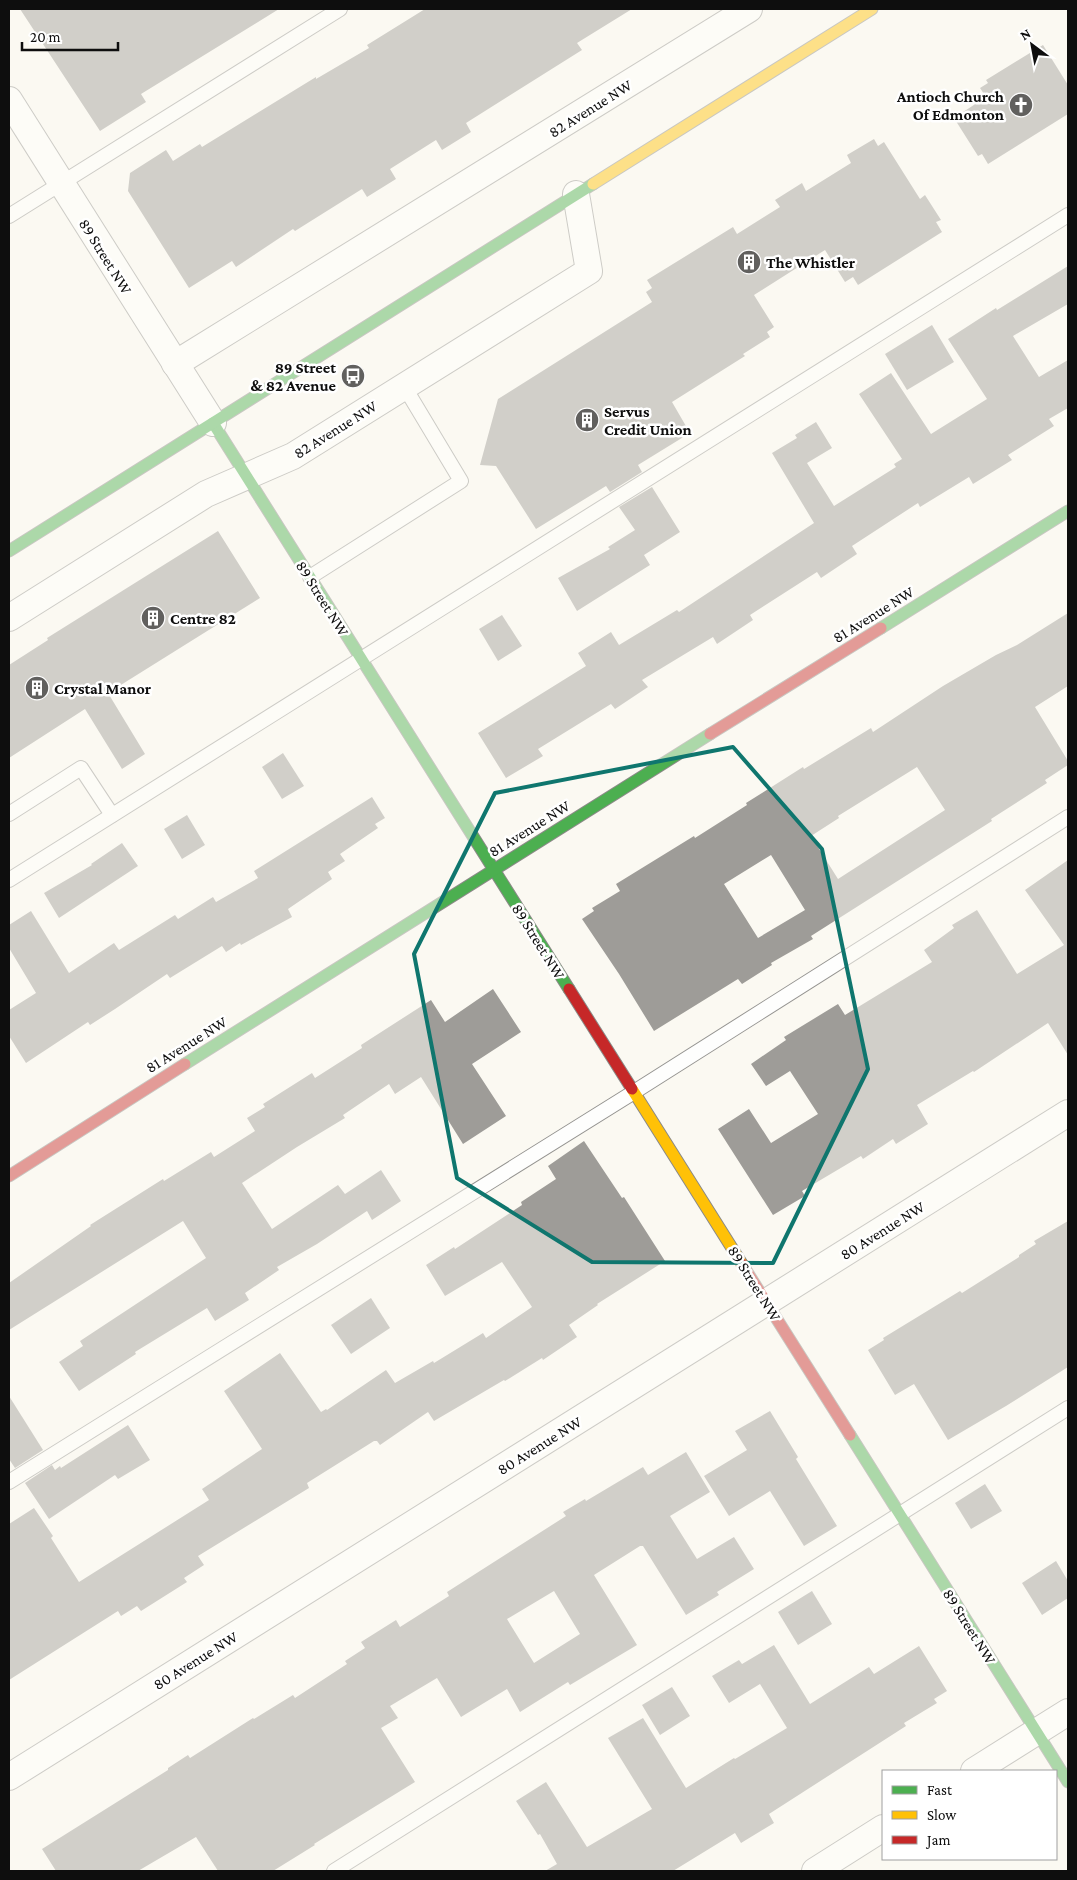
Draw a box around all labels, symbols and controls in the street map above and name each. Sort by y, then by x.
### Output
scale bar [22,20,119,52]
north arrow [1007,20,1057,70]
text: N [1017,24,1034,43]
text: 20 m [30,29,61,45]
street label: 82 Avenue NW [546,76,635,141]
place label: Antioch Church Of Edmonton [896,88,1004,123]
church icon: Antioch Church Of Edmonton [1008,92,1034,118]
street label: 89 Street NW [76,216,136,297]
building icon: The Whistler [736,249,762,275]
place label: The Whistler [766,254,856,271]
place label: 89 Street & 82 Avenue [251,359,337,394]
bus stop icon: 89 Street & 82 Avenue [340,363,366,389]
street label: 82 Avenue NW [291,397,380,462]
place label: Servus Credit Union [604,403,692,438]
building icon: Servus Credit Union [574,407,600,433]
street label: 89 Street NW [293,558,353,639]
street label: 81 Avenue NW [830,583,917,646]
building icon: Centre 82 [140,605,166,631]
place label: Centre 82 [170,610,236,627]
building icon: Crystal Manor [24,675,50,701]
place label: Crystal Manor [54,680,152,697]
street label: 81 Avenue NW [486,797,573,860]
street label: 89 Street NW [509,901,569,982]
street label: 81 Avenue NW [143,1013,230,1076]
street label: 80 Avenue NW [837,1198,928,1263]
street label: 89 Street NW [725,1243,785,1324]
street label: 80 Avenue NW [494,1413,585,1478]
street label: 89 Street NW [940,1586,1000,1667]
street label: 80 Avenue NW [150,1628,241,1693]
legend [882,1770,1057,1860]
text: Fast [927,1782,953,1798]
text: Slow [927,1807,957,1823]
text: Jam [925,1832,950,1849]

